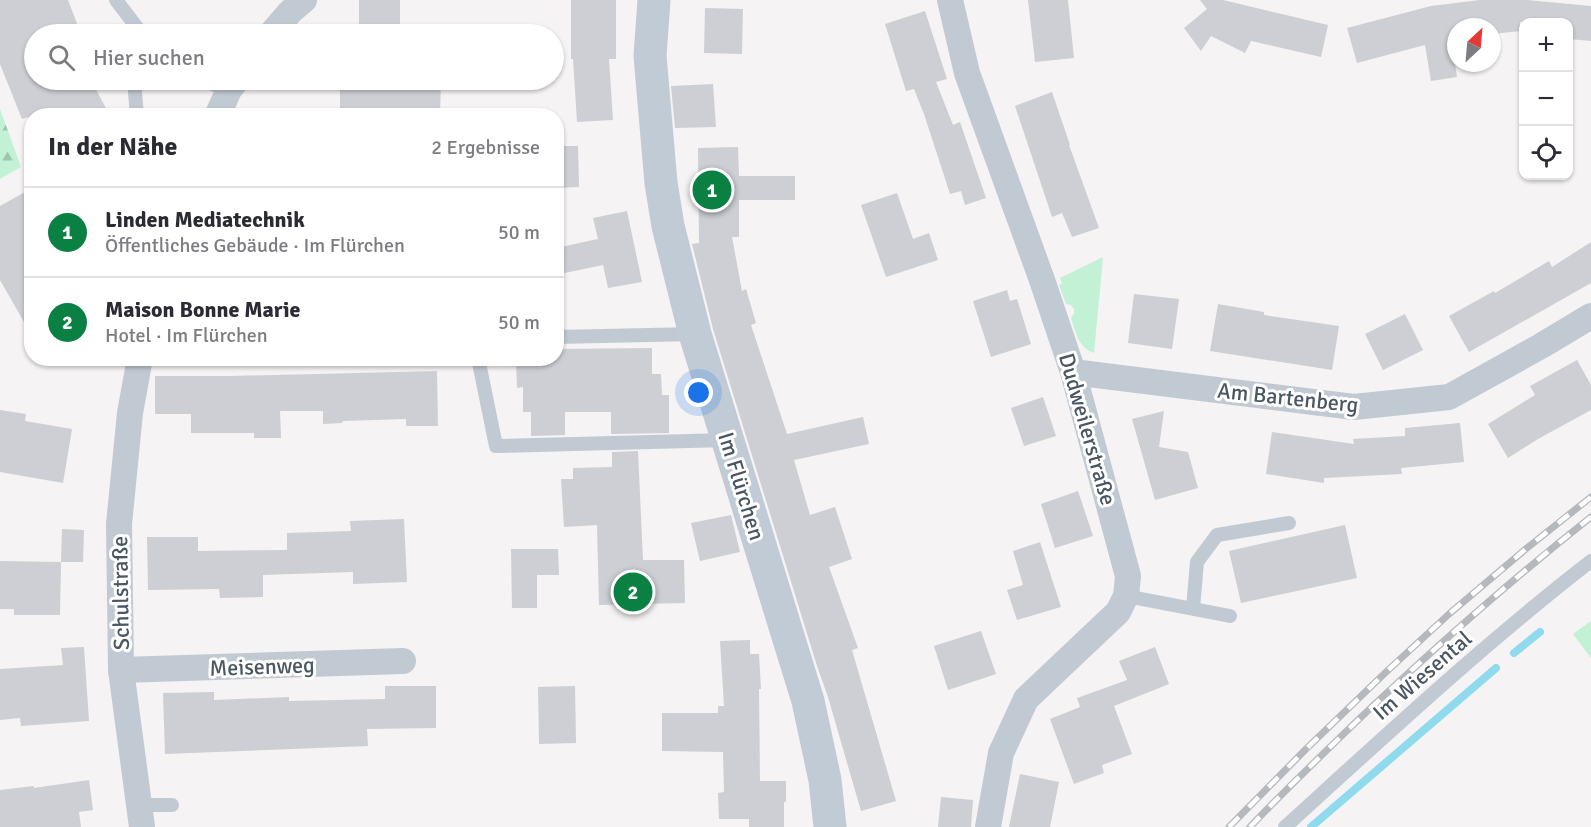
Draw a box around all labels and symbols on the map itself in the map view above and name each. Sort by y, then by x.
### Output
north arrow [1447,18,1501,72]
pin: 1 [692,168,732,213]
street label: Dudweilerstraße [1053,350,1122,508]
street label: Am Bartenberg [1216,377,1360,418]
your location [684,378,713,407]
street label: Im Flürchen [712,429,771,543]
street label: Schulstraße [106,536,135,650]
pin: 2 [614,570,652,614]
street label: Im Wiesental [1367,625,1477,726]
street label: Meisenweg [209,651,315,682]

